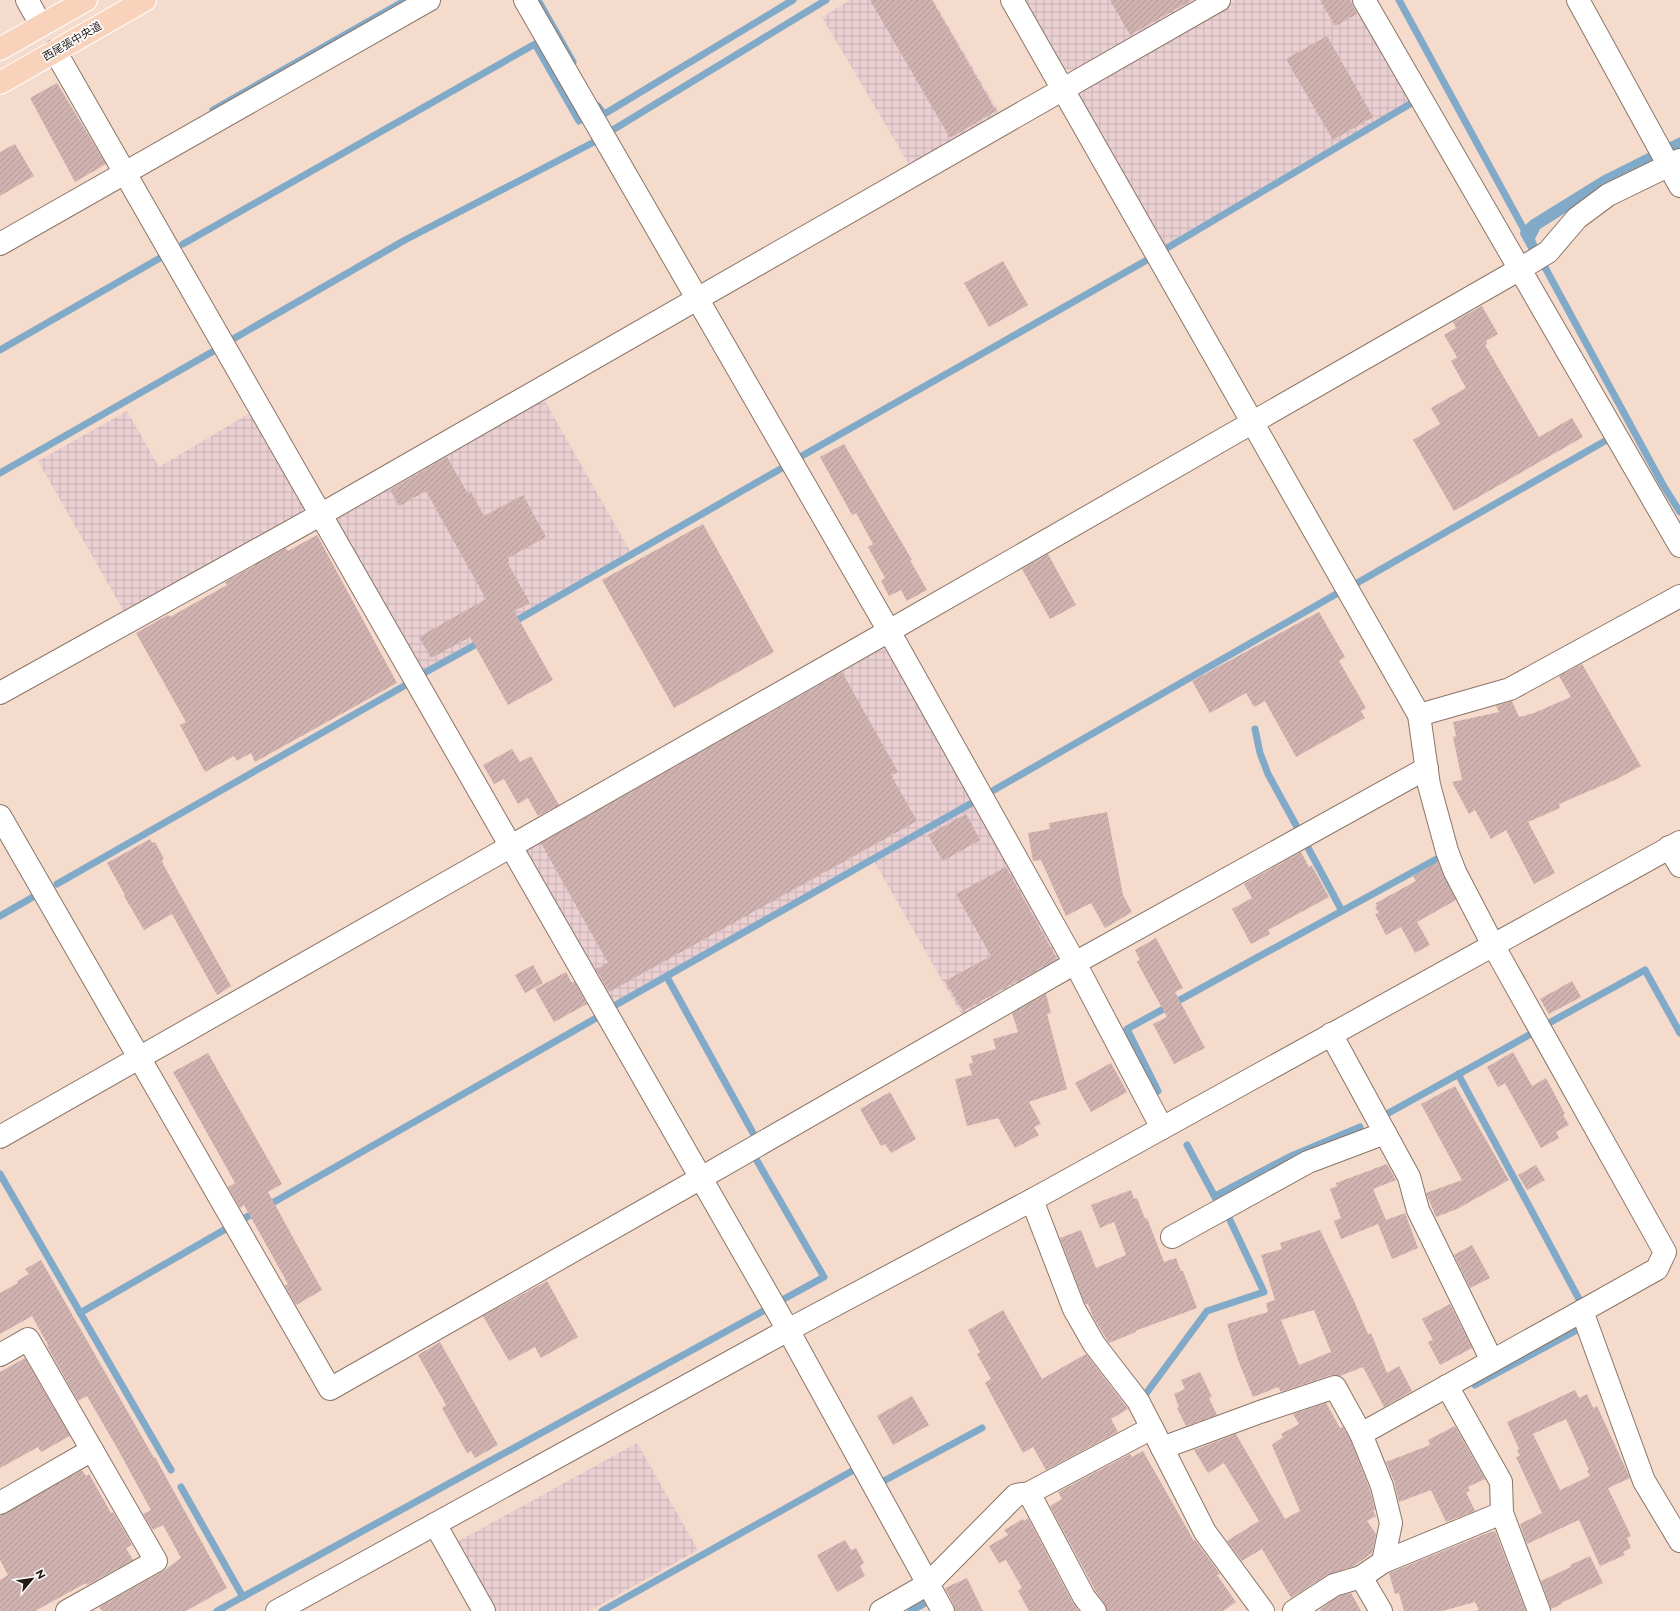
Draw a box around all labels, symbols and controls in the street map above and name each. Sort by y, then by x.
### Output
street label: 西尾張中央道 [40,18,104,64]
north arrow [12,1559,52,1599]
text: N [32,1567,49,1581]

